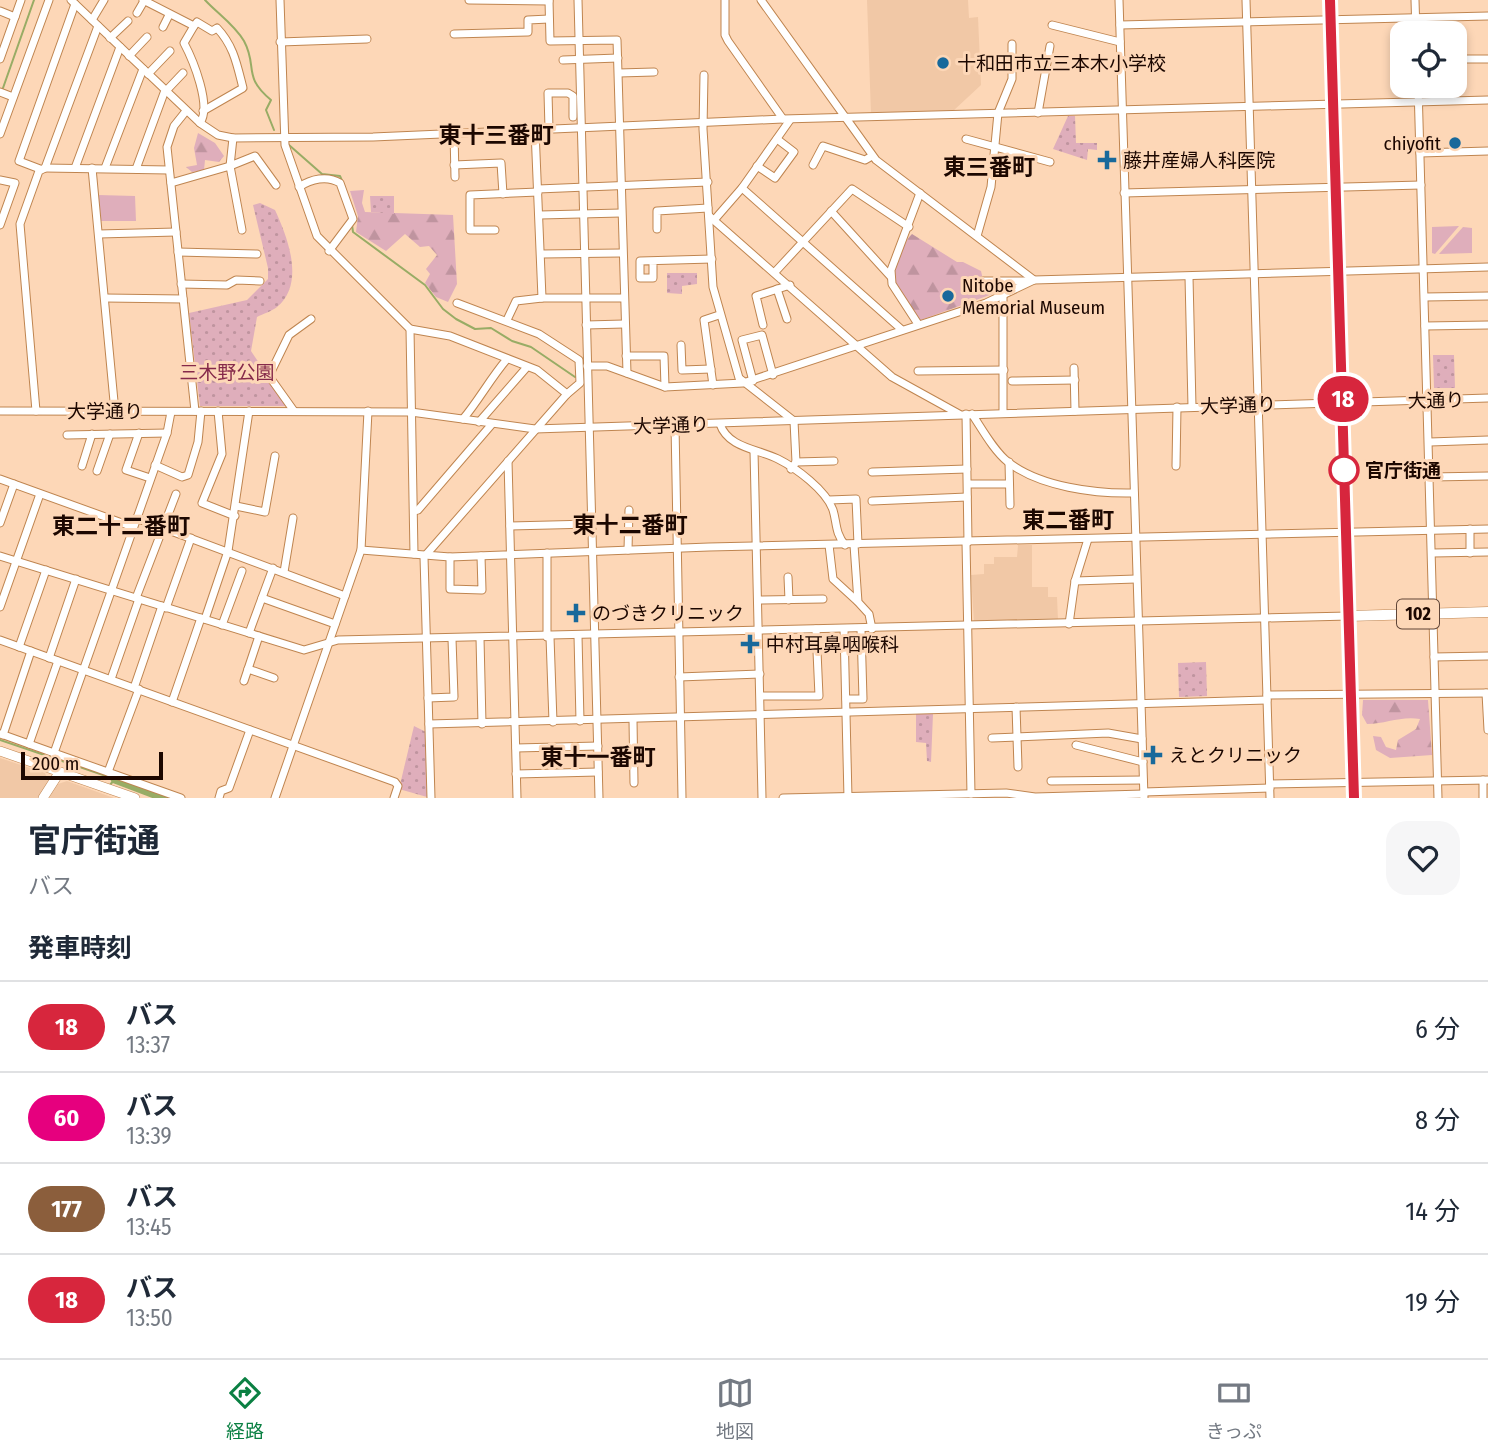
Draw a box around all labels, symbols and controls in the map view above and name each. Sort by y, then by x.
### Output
map controls [1390,21,1467,98]
button: locate [1390,21,1467,98]
place label: 十和田市立三本木小学校 [957,52,1166,75]
marker: 十和田市立三本木小学校 [935,55,951,71]
district label: 東十三番町 [439,121,554,149]
place label: chiyofit [1384,132,1442,155]
marker: chiyofit [1447,135,1463,151]
place label: 藤井産婦人科医院 [1123,149,1275,172]
marker: 藤井産婦人科医院 [1097,150,1117,170]
district label: 東三番町 [943,153,1035,181]
place label: Nitobe Memorial Museum [962,274,1105,319]
marker: Nitobe Memorial Museum [940,288,956,304]
park label: 三木野公園 [179,361,275,384]
line badge: 18 [1312,376,1374,422]
text: 18 [1332,385,1354,413]
street label: 大通り [1407,389,1465,412]
street label: 大学通り [1200,393,1276,418]
street label: 大学通り [67,400,143,423]
street label: 大学通り [633,413,709,438]
marker: 官庁街通 [1329,455,1359,485]
place label: 官庁街通 [1365,459,1441,482]
district label: 東二番町 [1022,506,1114,534]
district label: 東十二番町 [573,511,688,539]
district label: 東二十二番町 [52,512,190,540]
road number: 102 [1397,600,1439,628]
place label: のづきクリニック [592,602,744,625]
marker: のづきクリニック [566,603,586,623]
place label: 中村耳鼻咽喉科 [766,633,899,656]
marker: 中村耳鼻咽喉科 [740,634,760,654]
district label: 東十一番町 [541,743,656,771]
place label: えとクリニック [1169,744,1302,767]
marker: えとクリニック [1143,745,1163,765]
scale bar [21,749,163,781]
text: 200 m [32,752,79,775]
text: 官庁街通 [28,821,160,861]
button: heart [1386,821,1460,895]
text: バス [28,872,74,900]
text: 発車時刻 [28,933,132,964]
text: バス [126,1000,178,1031]
text: 18 [55,1013,78,1041]
text: 6 分 [1415,1014,1460,1045]
text: 13:37 [126,1031,170,1059]
text: バス [126,1091,178,1122]
text: 60 [54,1104,79,1132]
text: 8 分 [1415,1105,1460,1136]
text: 13:39 [126,1122,172,1150]
text: バス [126,1182,178,1213]
text: 177 [51,1195,82,1223]
text: 14 分 [1405,1196,1460,1227]
text: 13:45 [126,1213,172,1241]
text: バス [126,1273,178,1304]
text: 18 [55,1286,78,1314]
text: 19 分 [1405,1287,1460,1318]
text: 13:50 [126,1304,173,1332]
tab: 経路 [226,1374,264,1443]
tab: 地図 [716,1374,754,1443]
tab: きっぷ [1206,1374,1262,1443]

